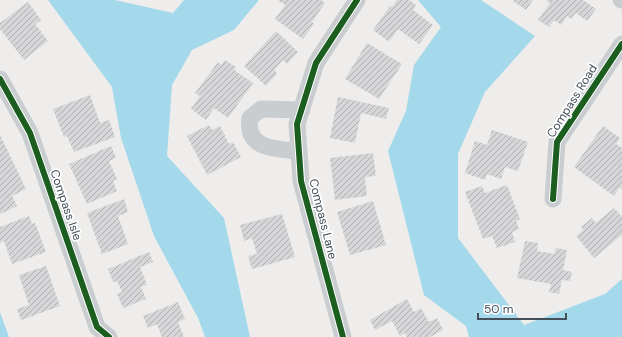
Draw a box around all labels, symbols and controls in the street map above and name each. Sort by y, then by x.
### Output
street label: Compass Road [543,61,601,141]
street label: Compass Isle [46,167,86,243]
street label: Compass Lane [305,177,341,261]
scale bar [478,295,566,321]
text: 50 m [484,301,513,317]

